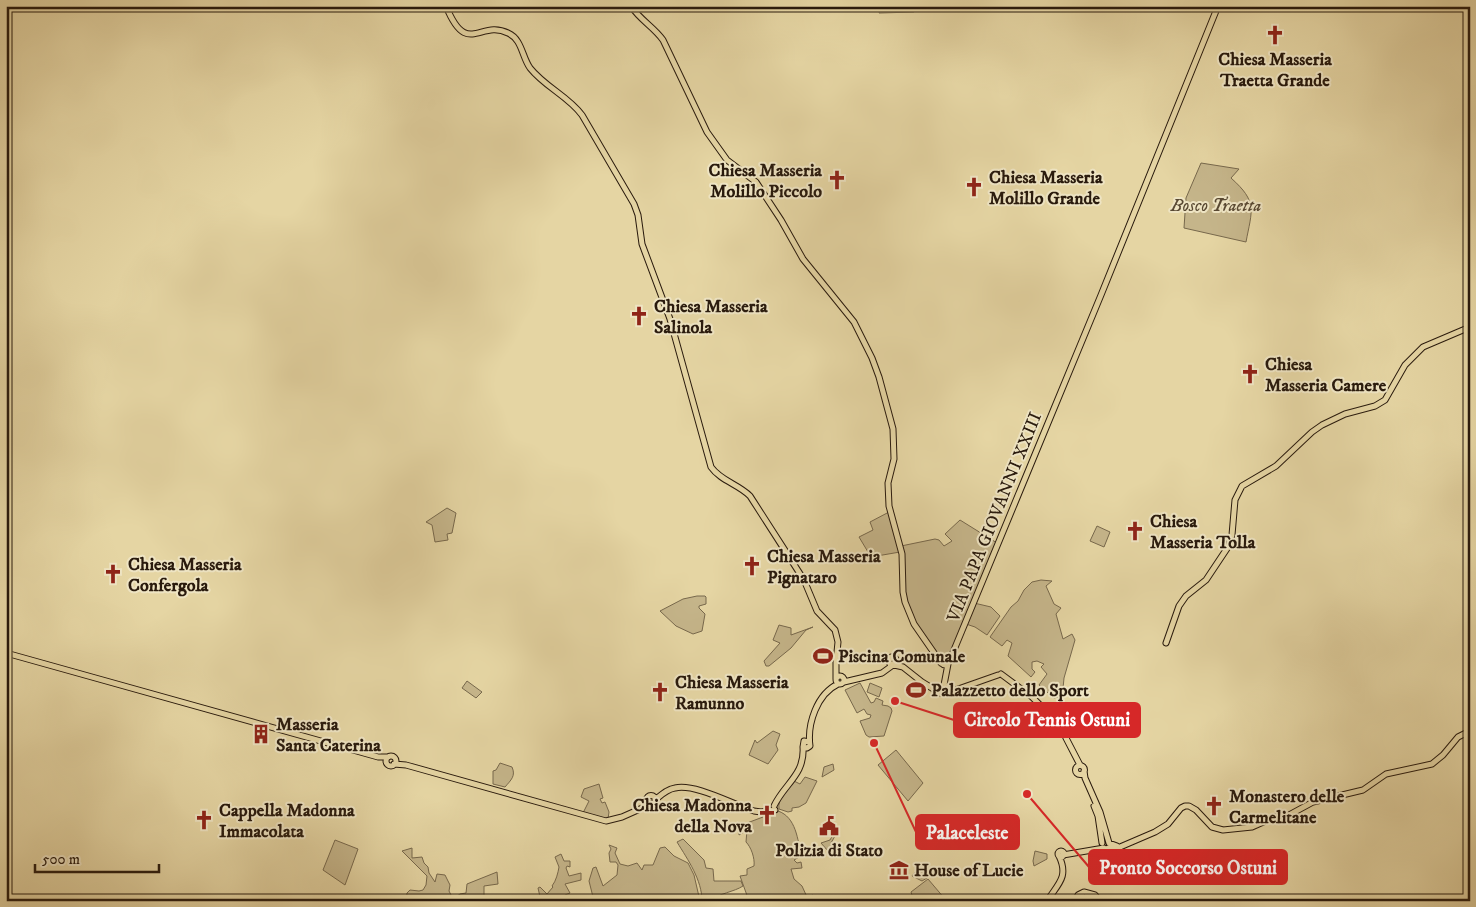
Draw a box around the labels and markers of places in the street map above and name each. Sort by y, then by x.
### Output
church icon: Chiesa Masseria Traetta Grande [1264,24,1286,46]
place label: Chiesa Masseria Traetta Grande [1218,49,1332,92]
place label: Chiesa Masseria Molillo Piccolo [708,160,822,203]
place label: Chiesa Masseria Molillo Grande [989,167,1103,210]
church icon: Chiesa Masseria Molillo Piccolo [826,169,848,191]
church icon: Chiesa Masseria Molillo Grande [963,176,985,198]
place label: Chiesa Masseria Salinola [654,296,768,339]
church icon: Chiesa Masseria Salinola [628,305,650,327]
place label: Chiesa Masseria Camere [1265,354,1387,397]
church icon: Chiesa Masseria Camere [1239,363,1261,385]
place label: Chiesa Masseria Tolla [1150,511,1256,554]
church icon: Chiesa Masseria Tolla [1124,520,1146,542]
place label: Chiesa Masseria Pignataro [767,546,881,589]
place label: Chiesa Masseria Confergola [128,554,242,597]
church icon: Chiesa Masseria Pignataro [741,555,763,577]
church icon: Chiesa Masseria Confergola [102,563,124,585]
sports icon: Piscina Comunale [812,645,834,667]
place label: Piscina Comunale [838,646,966,668]
place label: Chiesa Masseria Ramunno [675,672,789,715]
sports icon: Palazzetto dello Sport [905,679,927,701]
place label: Palazzetto dello Sport [931,680,1089,702]
church icon: Chiesa Masseria Ramunno [649,681,671,703]
callout: Circolo Tennis Ostuni [954,703,1140,737]
place label: Masseria Santa Caterina [276,714,381,757]
building icon: Masseria Santa Caterina [250,723,272,745]
place label: Monastero delle Carmelitane [1229,786,1345,829]
place label: Chiesa Madonna della Nova [633,795,752,838]
church icon: Monastero delle Carmelitane [1203,795,1225,817]
place label: Cappella Madonna Immacolata [219,800,355,843]
church icon: Chiesa Madonna della Nova [756,804,778,826]
church icon: Cappella Madonna Immacolata [193,809,215,831]
public building icon: Polizia di Stato [818,815,840,837]
callout: Palaceleste [916,815,1019,849]
place label: Polizia di Stato [775,840,883,862]
callout: Pronto Soccorso Ostuni [1089,850,1287,884]
museum icon: House of Lucie [888,859,910,881]
place label: House of Lucie [914,860,1024,882]

